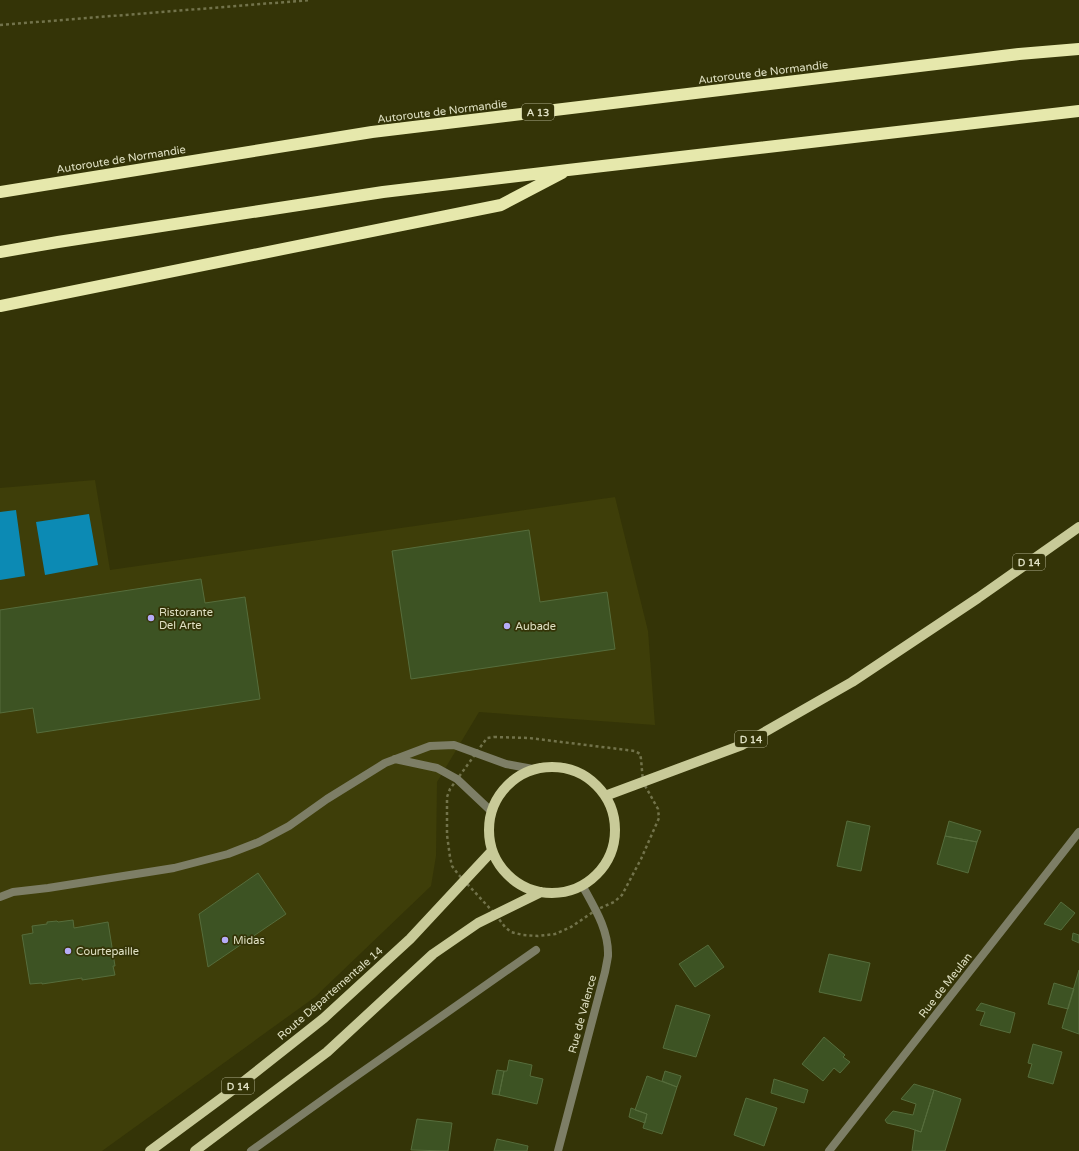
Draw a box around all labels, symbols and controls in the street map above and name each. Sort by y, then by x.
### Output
street label: Autoroute de Normandie [697,58,829,87]
street label: Autoroute de Normandie [376,97,508,126]
road number: A 13 [522,104,554,120]
street label: Autoroute de Normandie [56,143,187,176]
road number: D 14 [1013,554,1045,570]
place label: Ristorante Del Arte [159,606,213,632]
marker: Ristorante Del Arte [146,613,156,623]
place label: Aubade [515,620,556,633]
marker: Aubade [502,621,512,631]
road number: D 14 [735,731,767,747]
place label: Midas [233,934,265,947]
marker: Midas [220,935,230,945]
street label: Route Départementale 14 [275,944,386,1043]
place label: Courtepaille [76,945,139,958]
marker: Courtepaille [63,946,73,956]
street label: Rue de Meulan [916,950,975,1020]
street label: Rue de Valence [566,974,599,1055]
road number: D 14 [222,1078,254,1094]

